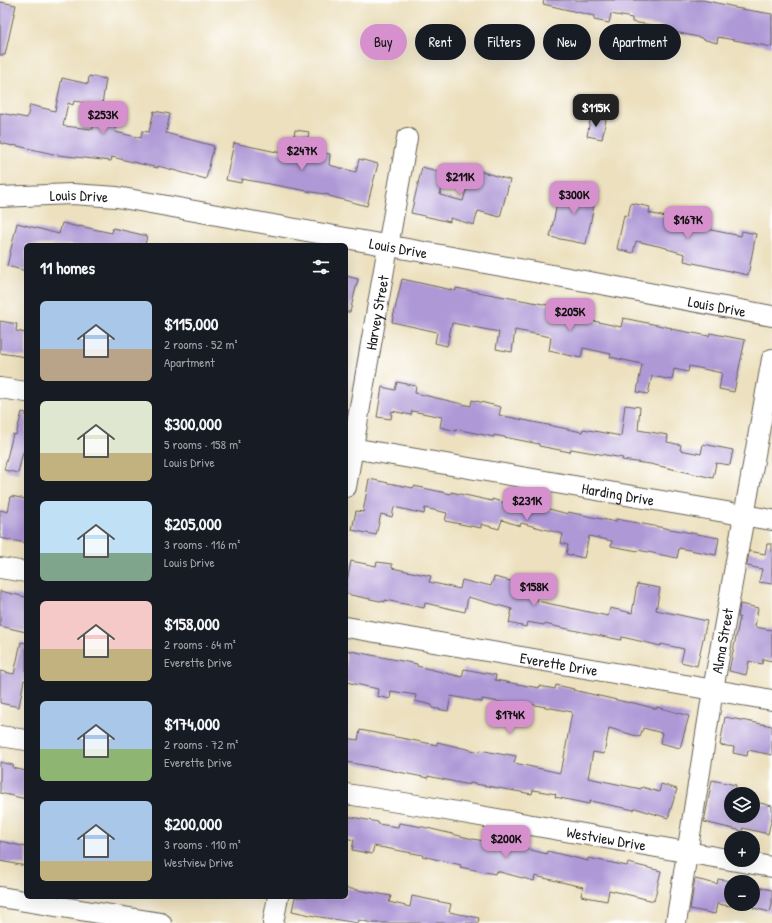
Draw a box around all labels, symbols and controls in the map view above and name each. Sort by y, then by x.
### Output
chip: Buy [360,24,407,60]
chip: Rent [415,24,466,60]
chip: Filters [474,24,535,60]
chip: New [543,24,591,60]
chip: Apartment [599,24,681,60]
pin: $115K [568,94,624,128]
text: $115K [582,98,610,116]
pin: $253K [75,101,131,135]
text: $253K [88,105,118,123]
pin: $247K [274,137,330,171]
text: $247K [287,141,317,159]
pin: $211K [432,163,488,197]
text: $211K [446,167,474,185]
pin: $300K [546,181,602,215]
street label: Louis Drive [49,183,109,207]
text: $300K [559,185,589,203]
pin: $167K [660,206,716,240]
text: $167K [673,210,703,228]
street label: Louis Drive [368,232,429,263]
text: 11 homes [40,256,95,279]
icon: filters [310,256,332,278]
street label: Harvey Street [360,273,393,352]
street label: Louis Drive [686,290,748,321]
pin: $205K [542,298,598,332]
text: $205K [555,302,585,320]
text: $115,000 [164,312,218,335]
icon: home [72,317,120,365]
text: 2 rooms · 52 m² [164,335,237,353]
text: Apartment [164,353,215,371]
text: $300,000 [164,412,222,435]
icon: home [72,417,120,465]
text: 5 rooms · 158 m² [164,435,241,453]
text: Louis Drive [164,453,215,471]
street label: Harding Drive [580,477,656,510]
pin: $231K [499,487,555,521]
text: $231K [512,491,542,509]
text: $205,000 [164,512,222,535]
icon: home [72,517,120,565]
text: 3 rooms · 116 m² [164,535,240,553]
text: Louis Drive [164,553,215,571]
pin: $158K [506,573,562,607]
text: $158K [519,577,549,595]
street label: Alma Street [706,606,738,675]
text: $158,000 [164,612,220,635]
icon: home [72,617,120,665]
text: 2 rooms · 64 m² [164,635,236,653]
street label: Everette Drive [518,647,599,680]
text: Everette Drive [164,653,232,671]
pin: $174K [482,701,538,735]
text: $174K [495,705,525,723]
text: $174,000 [164,712,220,735]
icon: home [72,717,120,765]
text: 2 rooms · 72 m² [164,735,238,753]
text: Everette Drive [164,753,232,771]
map controls [724,787,760,911]
button: layers [724,787,760,823]
text: $200,000 [164,812,222,835]
icon: home [72,817,120,865]
street label: Westview Drive [565,821,648,855]
pin: $200K [478,825,534,859]
text: $200K [490,829,522,847]
button: + [724,831,760,867]
text: 3 rooms · 110 m² [164,835,241,853]
text: Westview Drive [164,853,233,871]
button: − [724,875,760,911]

